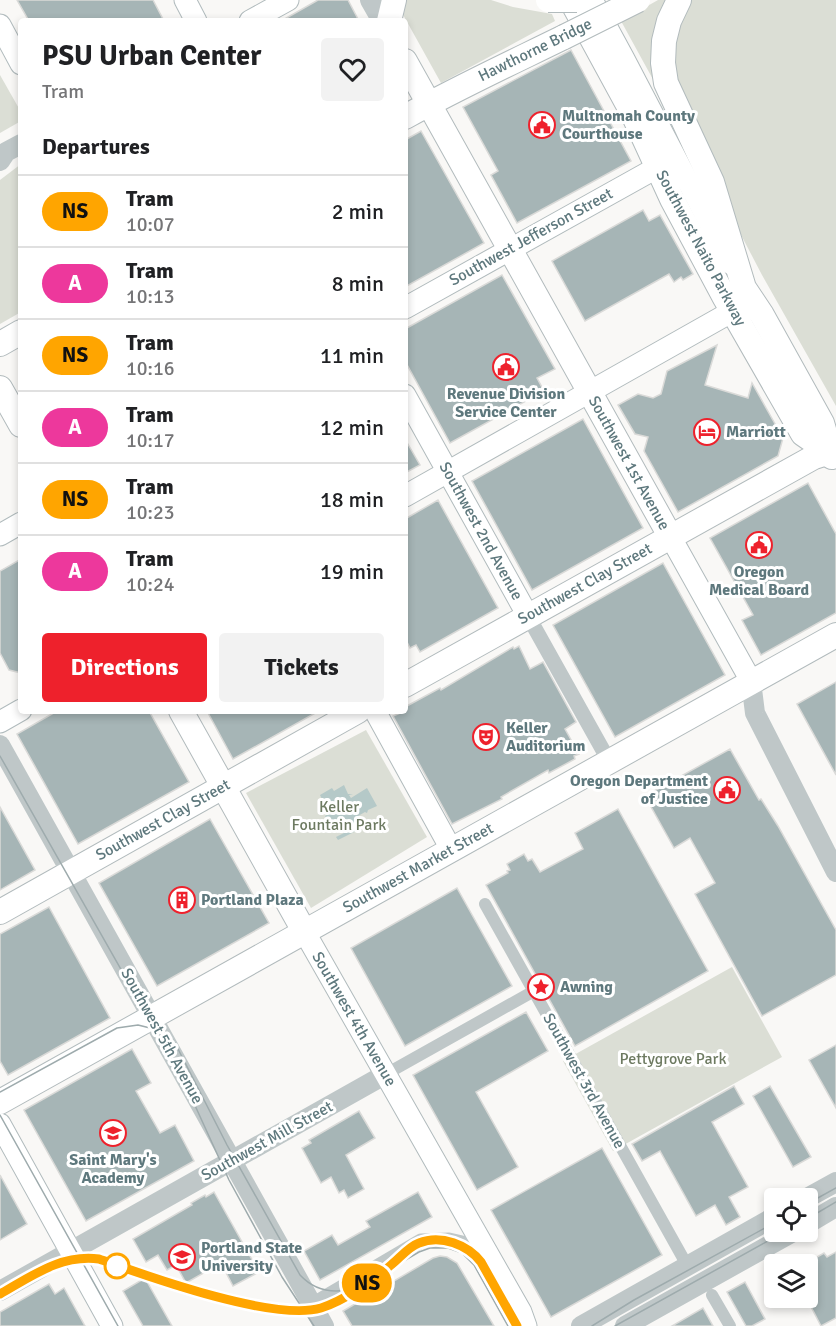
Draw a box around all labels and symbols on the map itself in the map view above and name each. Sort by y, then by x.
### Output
street label: Hawthorne Bridge [475,14,595,86]
place label: Multnomah County Courthouse [562,106,695,144]
public building icon: Multnomah County Courthouse [527,110,557,140]
street label: Southwest Naito Parkway [651,167,751,330]
street label: Southwest Jefferson Street [446,183,617,290]
public building icon: Revenue Division Service Center [491,352,521,382]
place label: Revenue Division Service Center [447,384,565,422]
street label: Southwest 1st Avenue [584,392,674,534]
hotel icon: Marriott [692,417,722,447]
place label: Marriott [726,422,786,442]
street label: Southwest 2nd Avenue [435,458,527,604]
public building icon: Oregon Medical Board [744,530,774,560]
street label: Southwest Clay Street [514,539,656,629]
place label: Oregon Medical Board [709,562,809,600]
place label: Keller Auditorium [506,718,585,756]
theatre icon: Keller Auditorium [471,722,501,752]
place label: Oregon Department of Justice [570,771,708,809]
street label: Southwest Clay Street [92,775,234,865]
public building icon: Oregon Department of Justice [712,775,742,805]
park label: Keller Fountain Park [292,797,386,835]
street label: Southwest Market Street [339,818,497,918]
building icon: Portland Plaza [167,885,197,915]
place label: Portland Plaza [201,890,304,910]
street label: Southwest 4th Avenue [307,948,401,1090]
street label: Southwest 5th Avenue [116,965,208,1107]
place icon: Awning [526,972,556,1002]
place label: Awning [560,977,613,997]
street label: Southwest 3rd Avenue [538,1010,630,1152]
park label: Pettygrove Park [620,1049,726,1069]
street label: Southwest Mill Street [198,1096,337,1185]
school or university icon: Saint Mary's Academy [98,1118,128,1148]
place label: Saint Mary's Academy [69,1150,157,1188]
place label: Portland State University [201,1238,302,1276]
school or university icon: Portland State University [167,1242,197,1272]
unlabelled marker [104,1253,130,1279]
line badge: NS [340,1264,394,1302]

